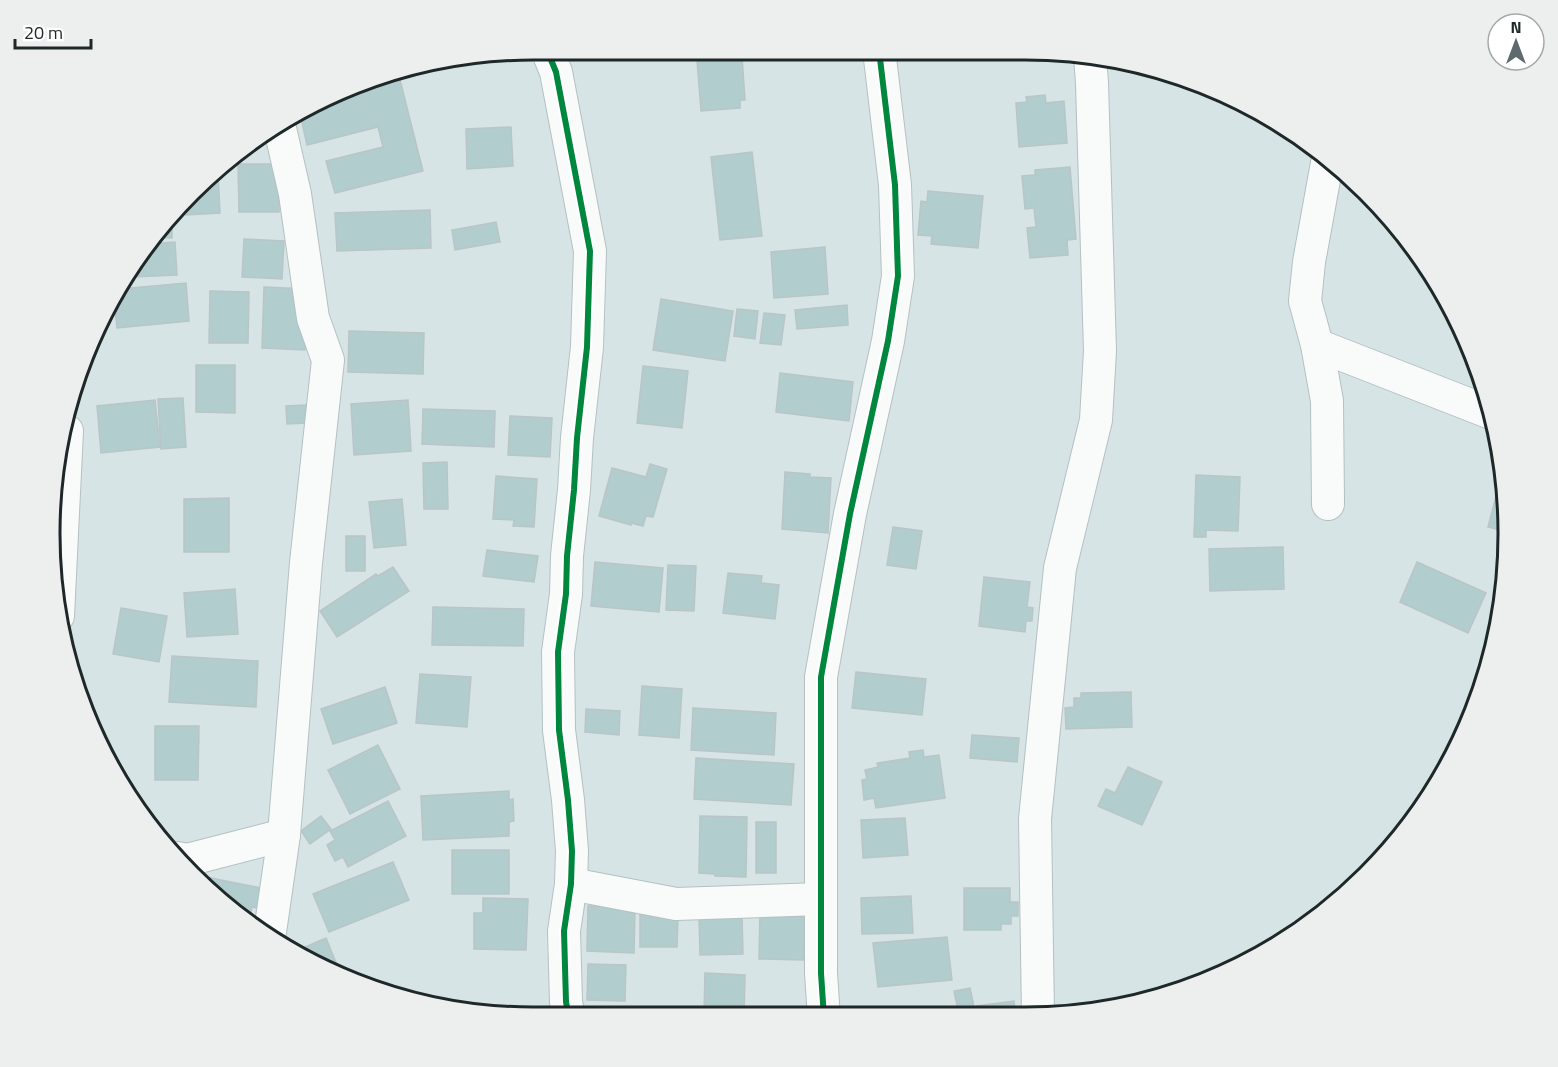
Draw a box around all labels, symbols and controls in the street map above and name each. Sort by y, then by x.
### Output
scale bar [15,12,92,50]
north arrow [1486,12,1546,72]
text: N [1510,15,1522,39]
text: 20 m [24,19,63,46]

